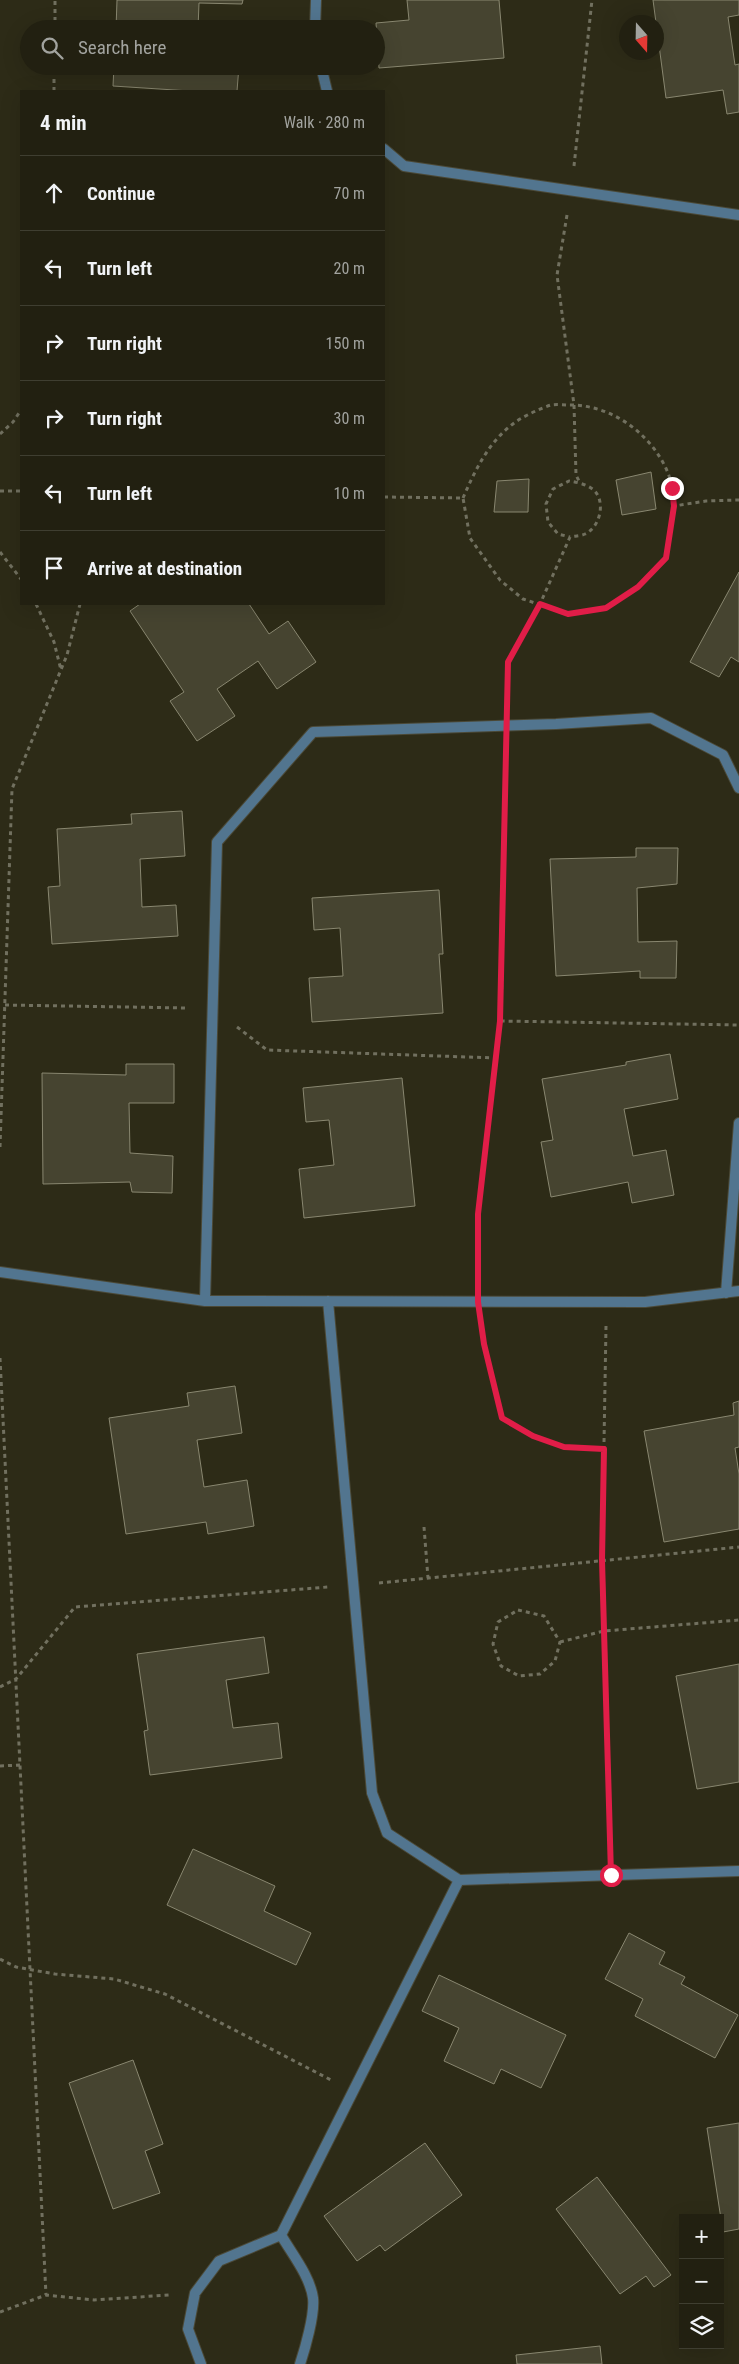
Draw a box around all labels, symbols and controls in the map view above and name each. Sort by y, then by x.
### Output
north arrow [619,15,664,60]
search box [20,20,385,75]
icon: search [38,34,66,62]
text: Search here [78,36,166,59]
text: 4 min [40,111,87,135]
text: Walk · 280 m [284,113,365,132]
icon: ahead [40,179,68,207]
text: Continue [87,182,155,205]
text: 70 m [333,184,365,203]
icon: left [40,254,68,282]
text: Turn left [87,257,152,280]
text: 20 m [333,259,365,278]
icon: right [40,329,68,357]
text: Turn right [87,332,162,355]
text: 150 m [326,334,365,353]
icon: right [40,404,68,432]
text: Turn right [87,407,162,430]
text: 30 m [333,409,365,428]
route end [661,477,684,500]
icon: left [40,479,68,507]
text: Turn left [87,482,152,505]
text: 10 m [333,484,365,503]
icon: arrive [40,554,68,582]
text: Arrive at destination [87,557,242,580]
route start [600,1864,623,1887]
map controls [679,2214,724,2349]
button: + [679,2214,724,2259]
button: − [679,2259,724,2304]
button: layers [679,2304,724,2349]

